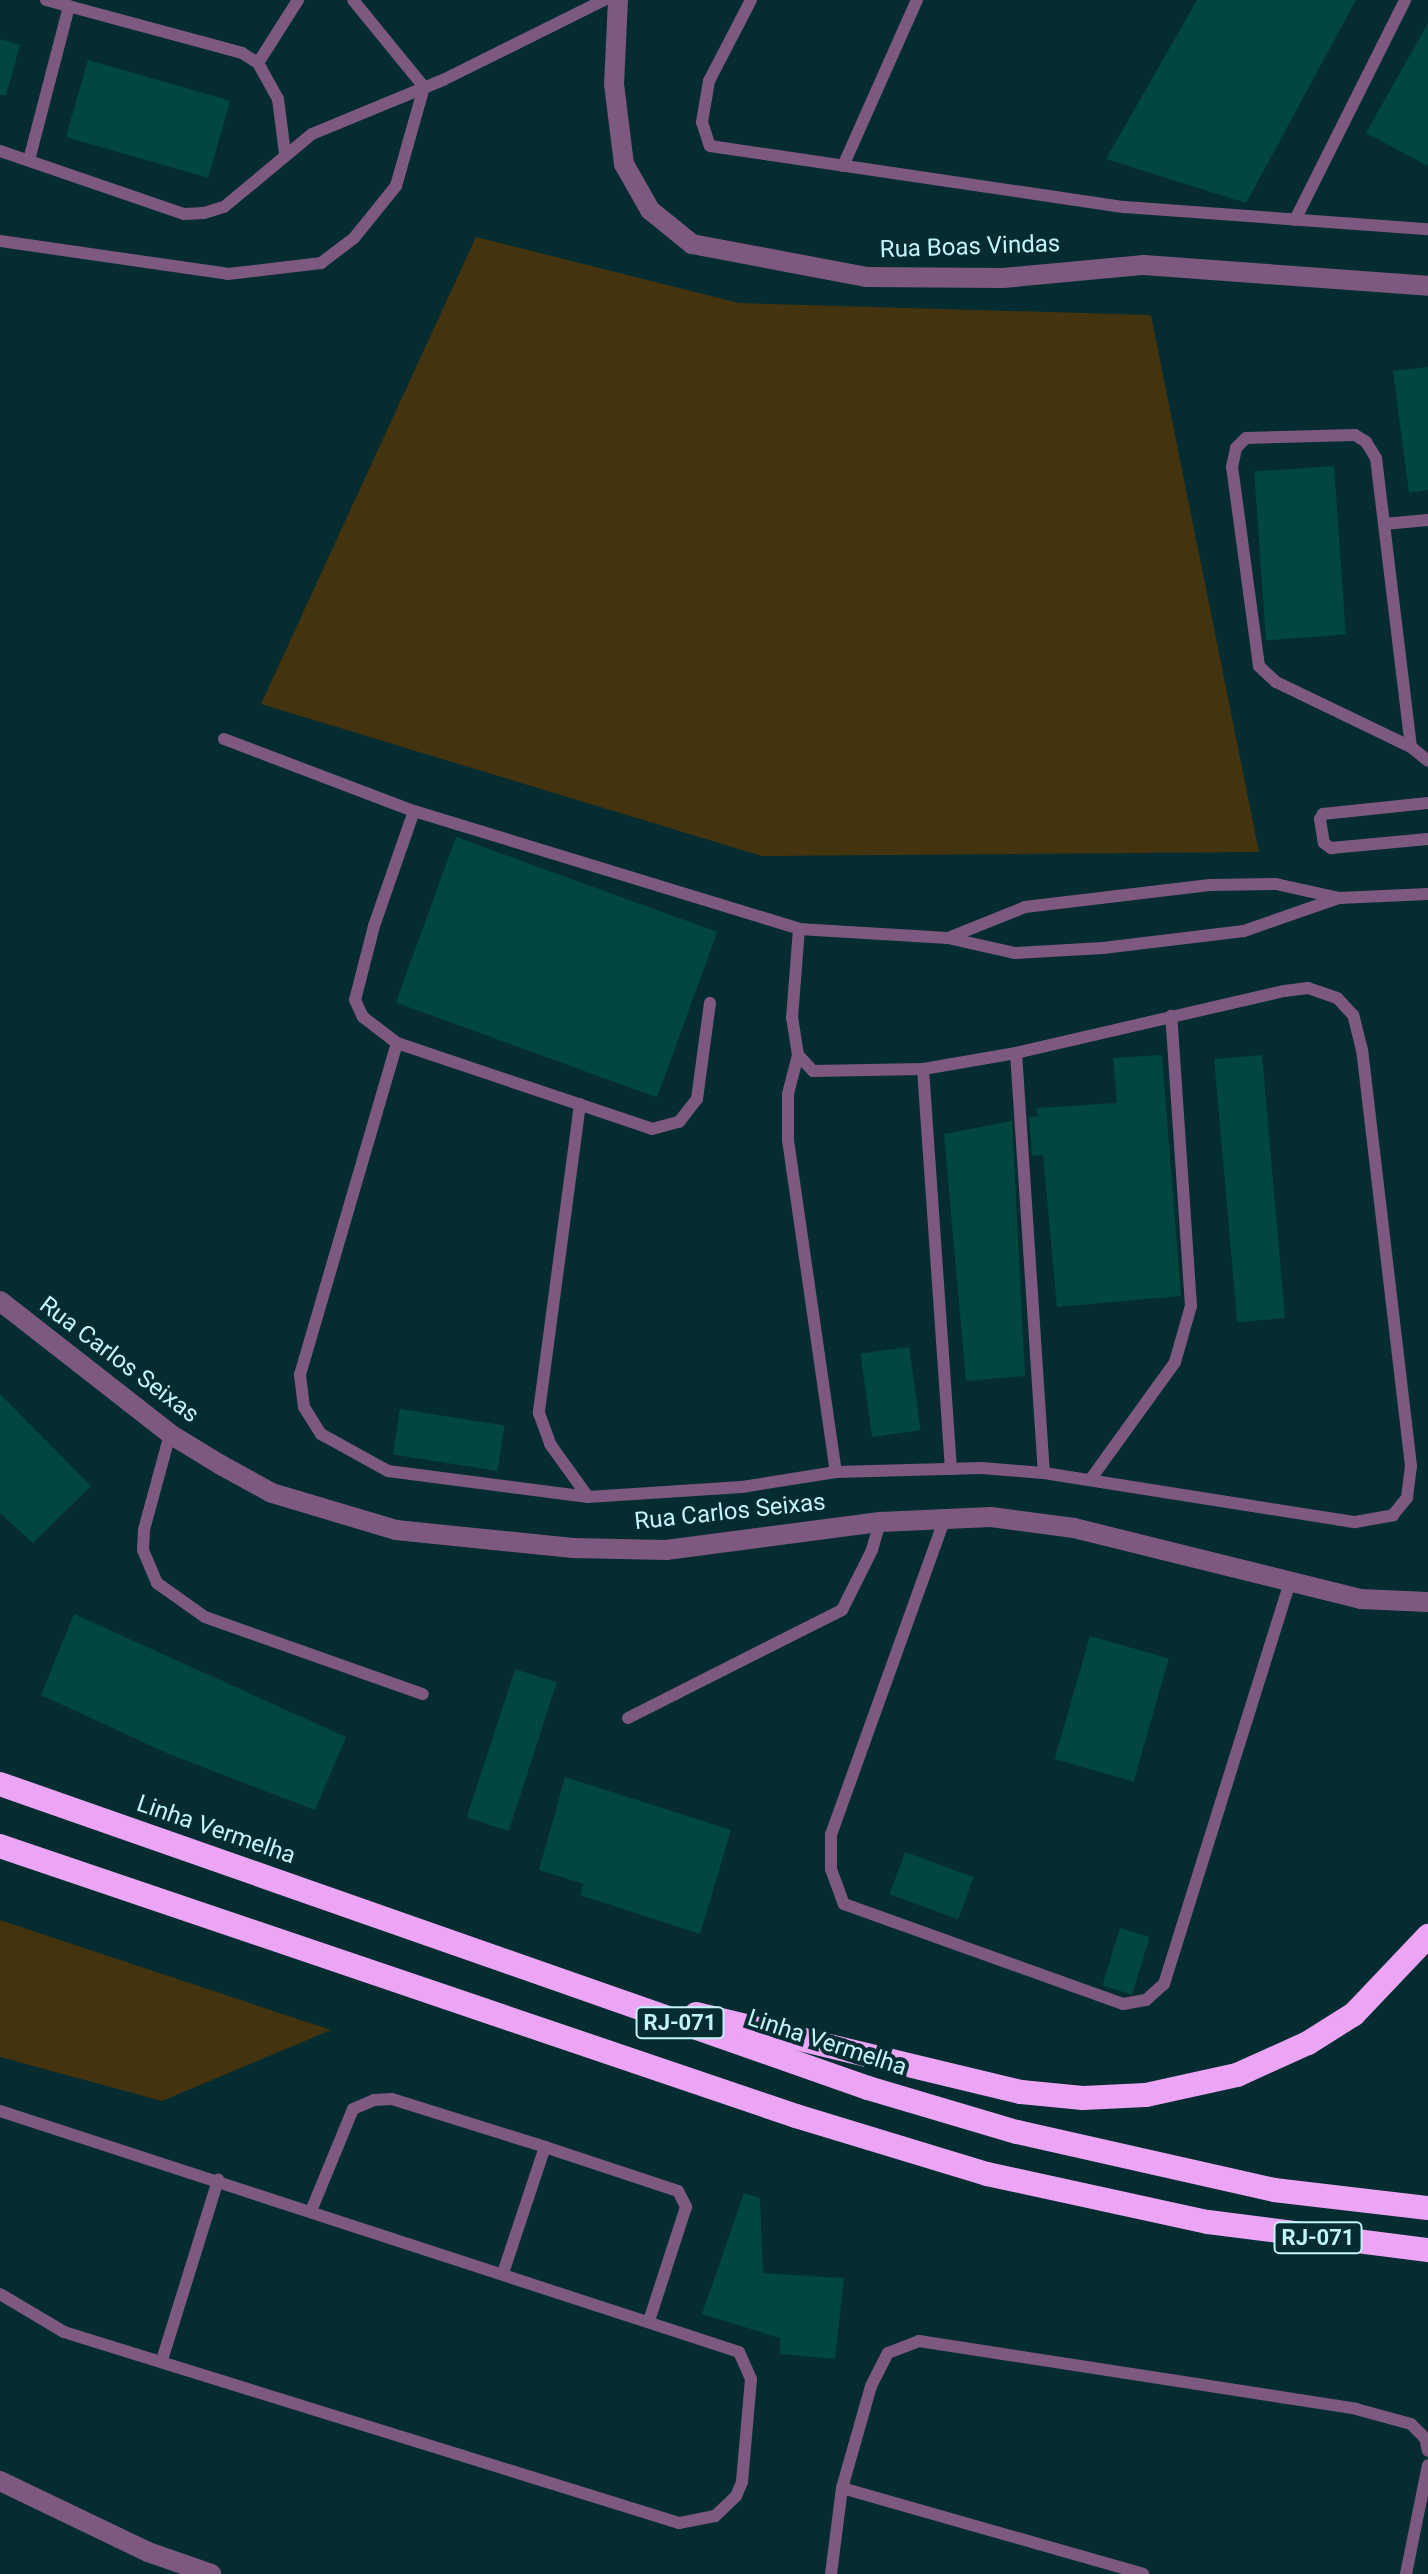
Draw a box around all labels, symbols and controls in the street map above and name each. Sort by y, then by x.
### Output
street label: Rua Boas Vindas [879,229,1061,265]
street label: Rua Carlos Seixas [34,1291,204,1429]
street label: Rua Carlos Seixas [633,1488,827,1536]
street label: Linha Vermelha [133,1789,299,1871]
street label: Linha Vermelha [744,2004,910,2082]
road number: RJ-071 [634,2005,726,2041]
road number: RJ-071 [1272,2220,1364,2256]

